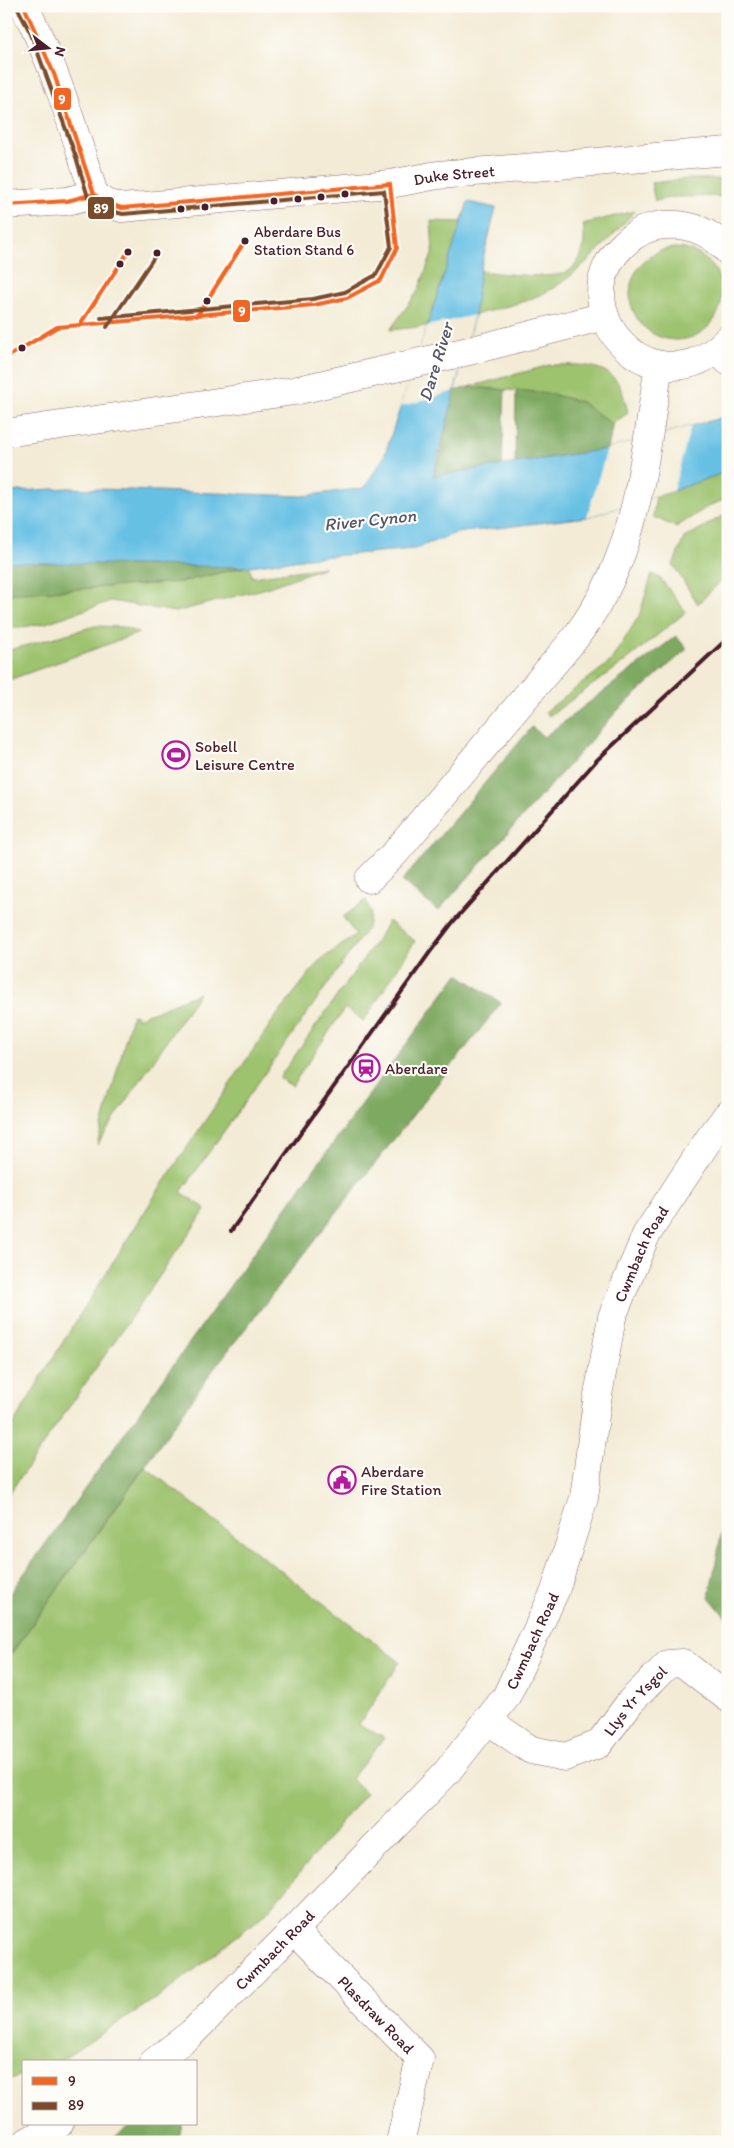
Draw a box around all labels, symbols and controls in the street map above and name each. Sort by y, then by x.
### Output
north arrow [22,22,72,72]
text: N [51,45,69,58]
line badge: 9 [53,87,72,111]
text: 9 [58,91,66,108]
street label: Duke Street [412,161,496,189]
unlabelled marker [340,189,350,199]
unlabelled marker [316,192,326,202]
unlabelled marker [293,194,303,204]
line badge: 89 [87,196,115,220]
unlabelled marker [269,196,279,206]
text: 89 [94,200,109,217]
unlabelled marker [200,202,210,212]
unlabelled marker [176,204,186,214]
place label: Aberdare Bus Station Stand 6 [254,223,354,259]
marker: Aberdare Bus Station Stand 6 [240,236,250,246]
unlabelled marker [123,247,133,257]
unlabelled marker [152,248,162,258]
unlabelled marker [115,259,125,269]
unlabelled marker [202,296,212,306]
line badge: 9 [232,299,251,323]
text: 9 [238,303,246,320]
water label: Dare River [414,318,459,404]
unlabelled marker [17,343,27,353]
water label: River Cynon [323,504,417,536]
place label: Sobell Leisure Centre [195,737,295,774]
sports icon: Sobell Leisure Centre [161,740,191,770]
station icon: Aberdare [351,1053,381,1083]
place label: Aberdare [385,1059,448,1078]
street label: Cwmbach Road [610,1202,672,1305]
place label: Aberdare Fire Station [361,1462,441,1499]
public building icon: Aberdare Fire Station [327,1465,357,1495]
street label: Cwmbach Road [501,1589,563,1692]
street label: Llys Yr Ysgol [599,1661,671,1739]
street label: Cwmbach Road [231,1905,318,1994]
street label: Plasdraw Road [334,1971,419,2058]
legend [22,2060,198,2126]
text: 9 [68,2072,76,2090]
text: 89 [68,2096,84,2114]

